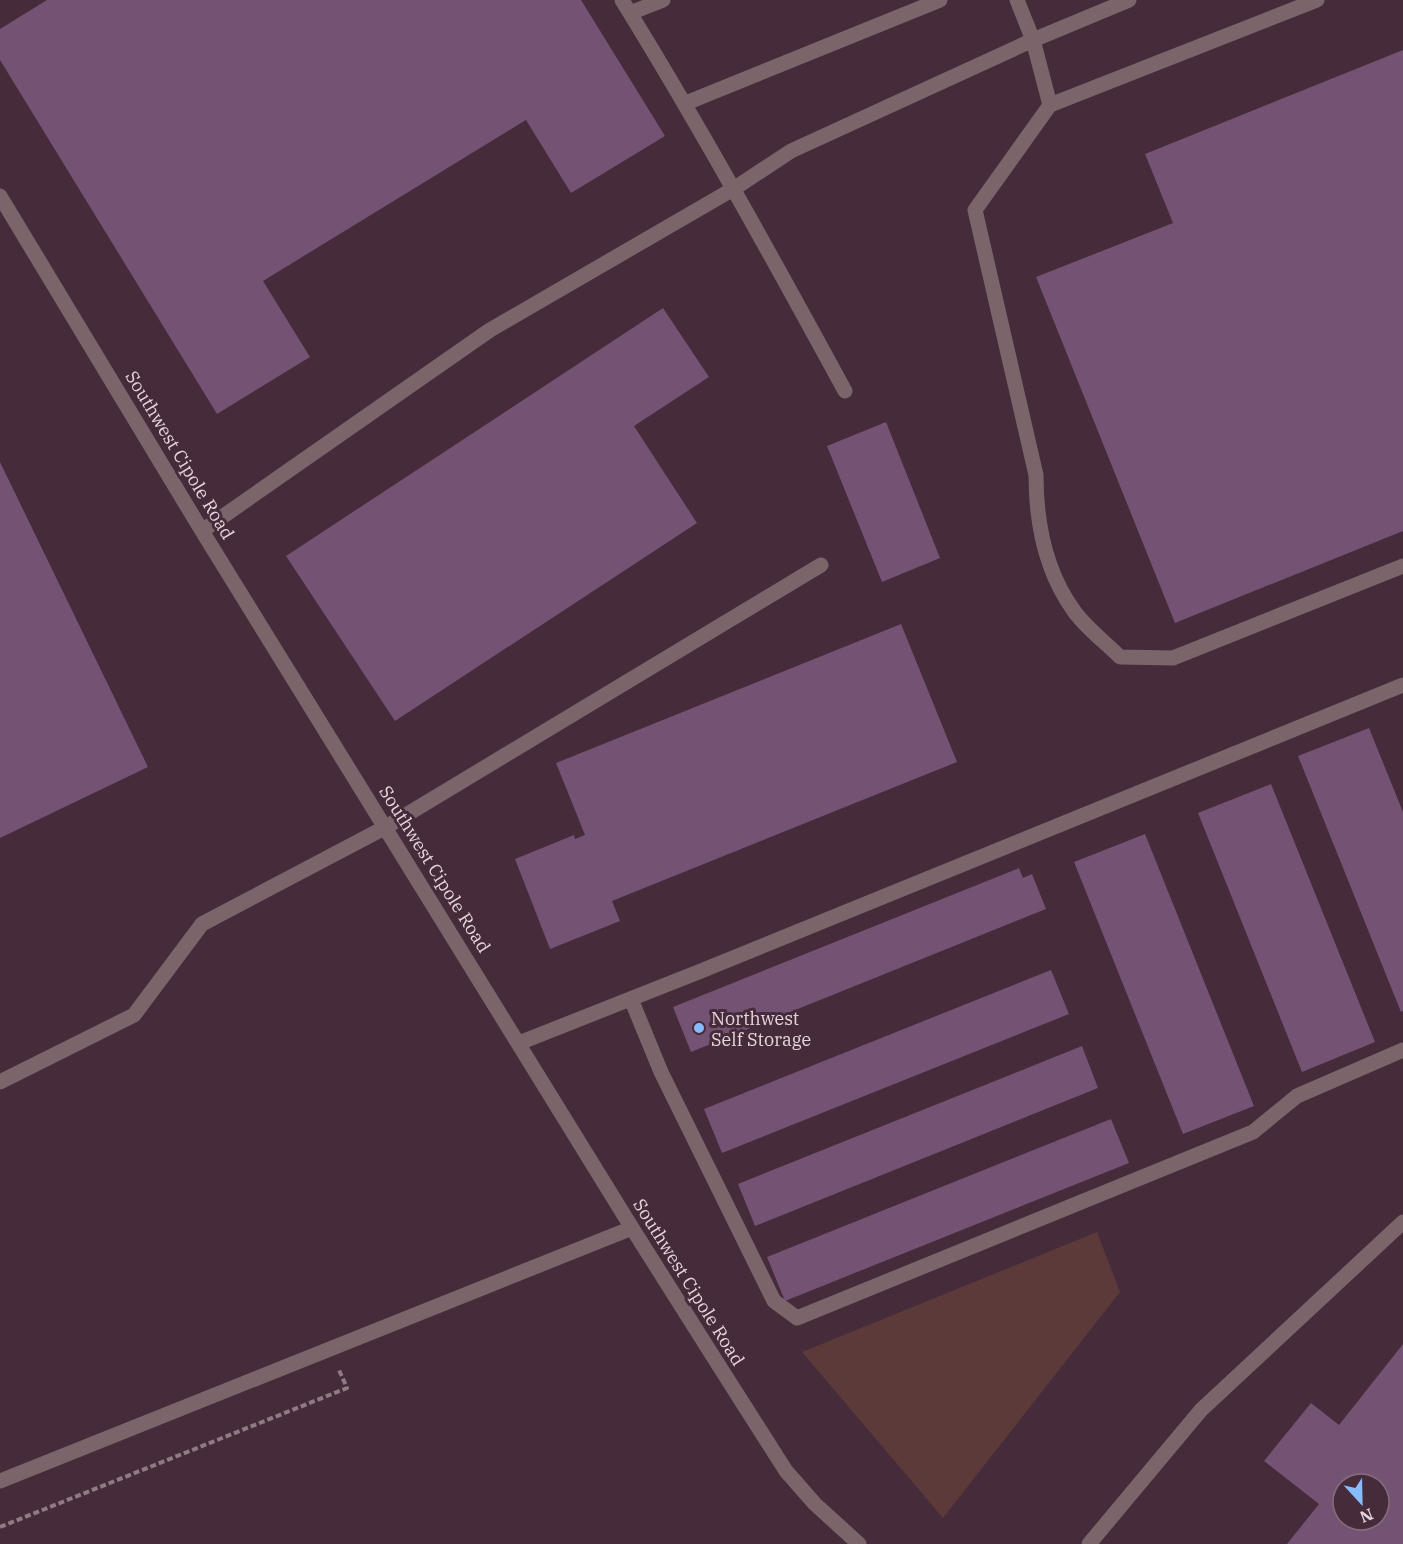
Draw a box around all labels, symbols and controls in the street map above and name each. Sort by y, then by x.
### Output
street label: Southwest Cipole Road [120,366,240,544]
street label: Southwest Cipole Road [374,781,496,957]
place label: Northwest Self Storage [711,1007,811,1051]
marker: Northwest Self Storage [692,1021,706,1035]
street label: Southwest Cipole Road [628,1194,750,1370]
north arrow [1331,1472,1391,1532]
text: N [1357,1504,1376,1528]

